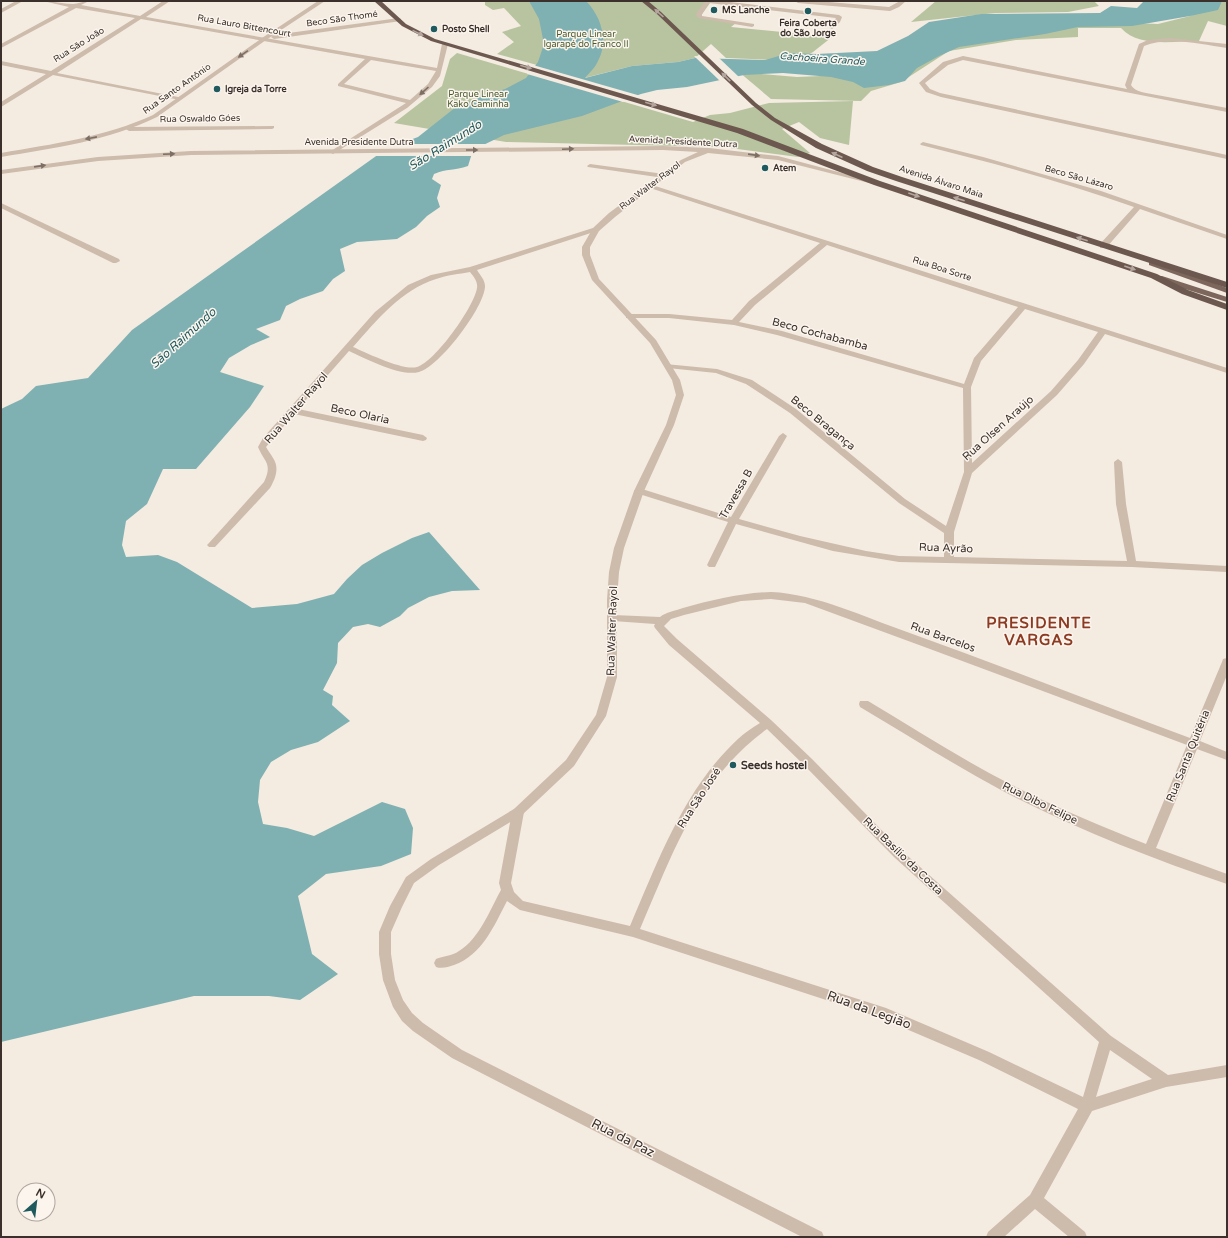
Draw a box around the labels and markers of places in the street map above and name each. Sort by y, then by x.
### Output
marker: MS Lanche [709,5,719,15]
place label: MS Lanche [722,5,770,16]
marker: Feira Coberta do São Jorge [803,6,813,16]
place label: Feira Coberta do São Jorge [779,18,837,39]
marker: Posto Shell [429,24,439,34]
place label: Posto Shell [442,24,489,35]
marker: Igreja da Torre [212,84,222,94]
place label: Igreja da Torre [225,84,287,95]
marker: Atem [760,163,770,173]
place label: Atem [773,163,796,174]
place label: Seeds hostel [741,759,807,772]
marker: Seeds hostel [728,760,738,770]

